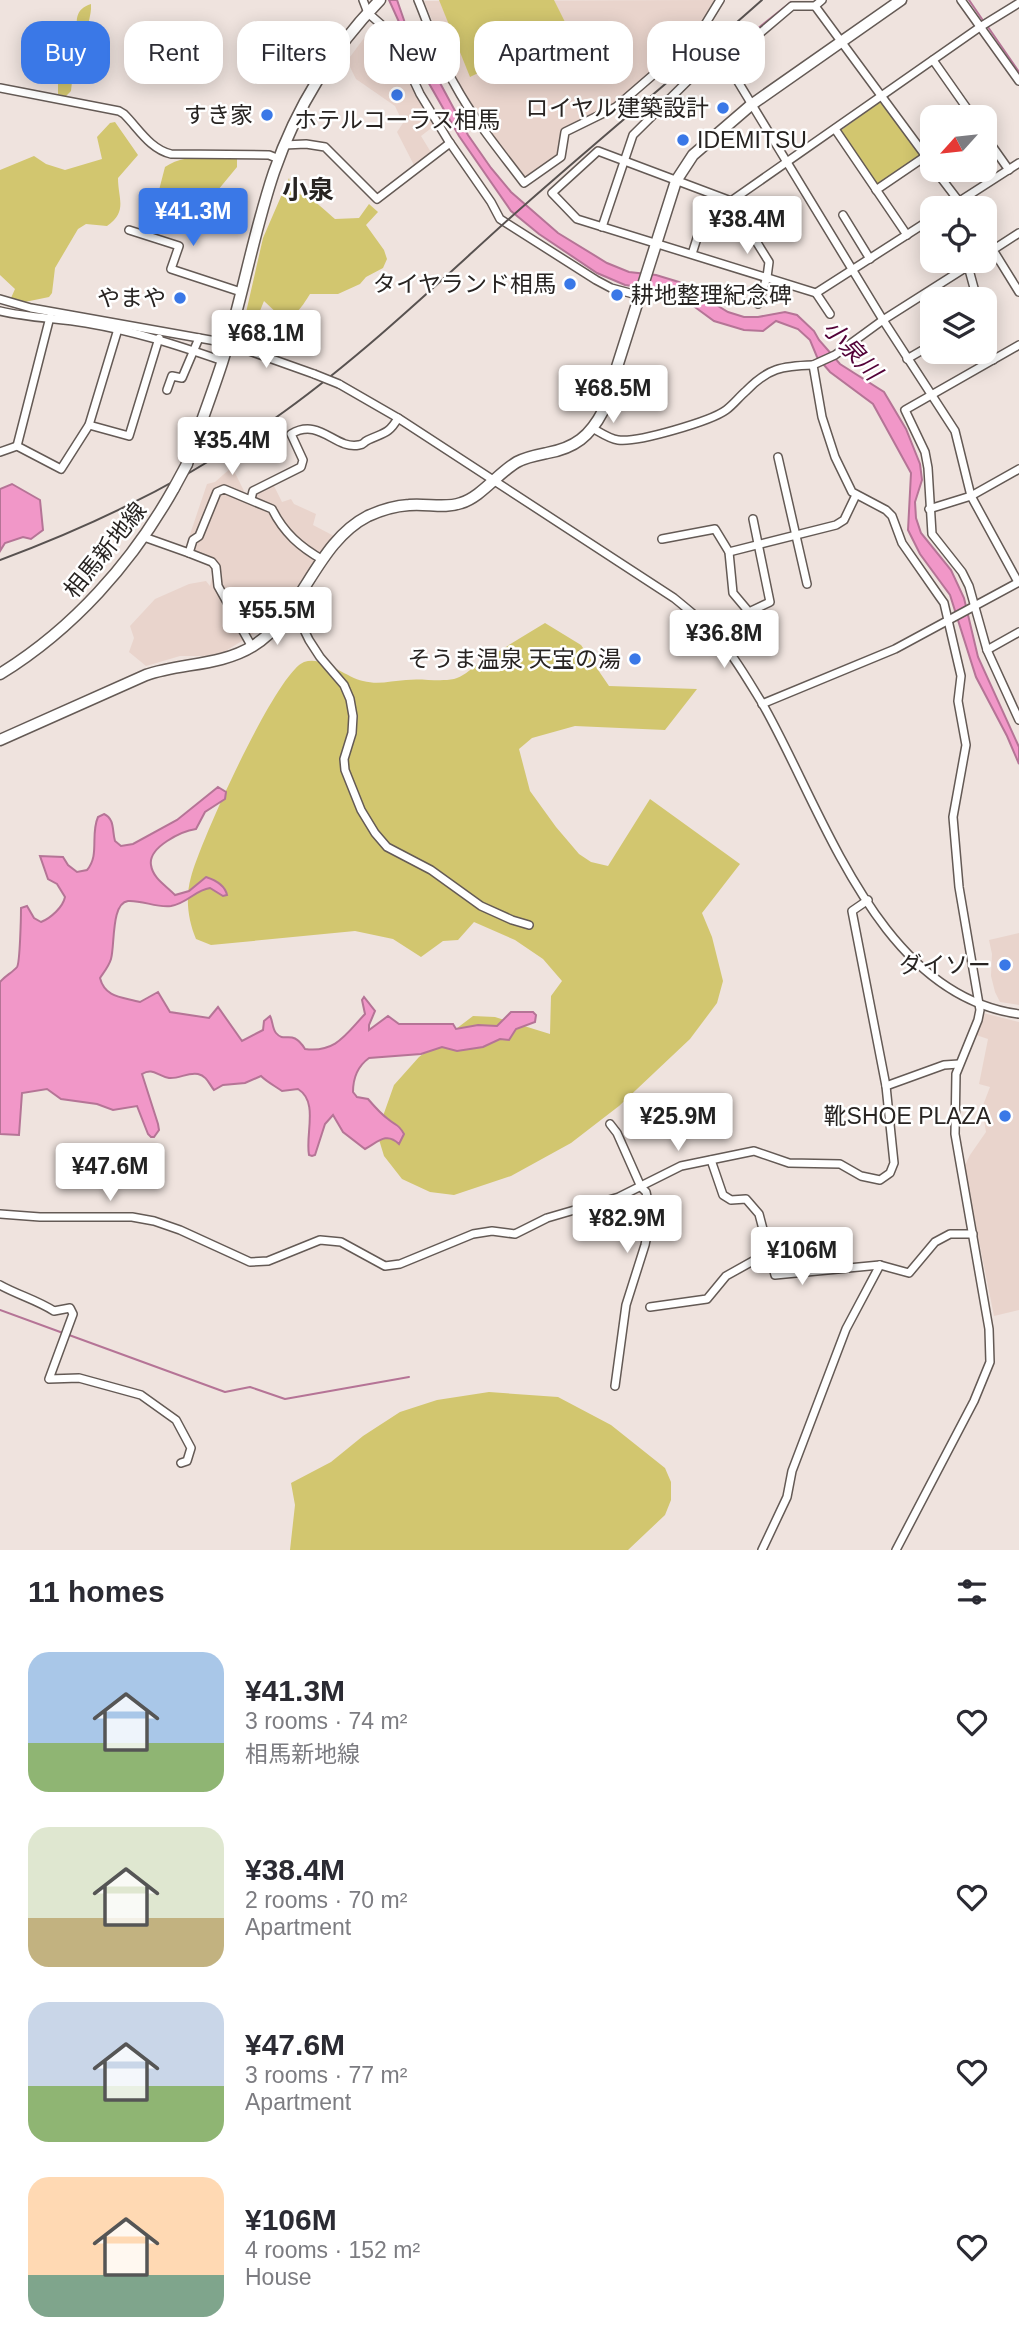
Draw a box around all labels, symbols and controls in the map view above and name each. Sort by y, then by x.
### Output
chip: Buy [21,21,110,84]
chip: Rent [124,21,223,84]
chip: Filters [237,21,350,84]
chip: New [364,21,460,84]
chip: Apartment [474,21,633,84]
chip: House [647,21,765,84]
marker: ホテルコーラス相馬 [389,87,405,103]
place label: ロイヤル建築設計 [526,95,709,121]
marker: ロイヤル建築設計 [715,100,731,116]
place label: すき家 [184,102,253,128]
north arrow [920,105,998,182]
map controls [920,105,997,364]
marker: すき家 [259,107,275,123]
place label: ホテルコーラス相馬 [294,107,500,133]
place label: IDEMITSU [697,127,807,153]
marker: IDEMITSU [675,132,691,148]
district label: 小泉 [282,175,334,205]
pin: ¥41.3M [136,188,250,248]
pin: ¥38.4M [690,196,804,256]
button: locate [920,196,997,273]
text: ¥41.3M [155,198,231,224]
text: ¥38.4M [709,206,785,232]
place label: タイヤランド相馬 [373,271,556,297]
marker: タイヤランド相馬 [562,276,578,292]
place label: 耕地整理紀念碑 [631,282,792,308]
place label: やまや [97,285,166,311]
marker: 耕地整理紀念碑 [609,287,625,303]
button: layers [920,287,997,364]
marker: やまや [172,290,188,306]
pin: ¥68.1M [209,310,323,370]
water label: 小泉川 [818,314,889,387]
text: ¥68.1M [228,320,304,346]
pin: ¥68.5M [556,366,670,425]
text: ¥68.5M [575,375,651,401]
pin: ¥35.4M [175,418,289,477]
text: ¥35.4M [194,427,270,453]
street label: 相馬新地線 [59,497,151,603]
pin: ¥55.5M [220,588,334,647]
text: ¥55.5M [239,597,315,623]
pin: ¥36.8M [667,610,781,670]
text: ¥36.8M [686,620,762,646]
place label: そうま温泉 天宝の湯 [408,646,621,672]
marker: そうま温泉 天宝の湯 [627,651,643,667]
place label: ダイソー [899,952,991,978]
marker: ダイソー [997,957,1013,973]
pin: ¥25.9M [621,1094,735,1153]
text: ¥25.9M [640,1103,716,1129]
place label: 靴SHOE PLAZA [824,1103,992,1129]
marker: 靴SHOE PLAZA [997,1108,1013,1124]
pin: ¥47.6M [53,1144,167,1203]
text: ¥47.6M [72,1153,148,1179]
pin: ¥82.9M [570,1196,684,1255]
text: ¥82.9M [589,1205,665,1231]
pin: ¥106M [753,1228,851,1287]
text: ¥106M [767,1237,837,1263]
icon: filters [953,1573,991,1611]
text: 11 homes [28,1575,165,1608]
text: ¥41.3M [245,1674,345,1707]
icon: home [84,1680,168,1764]
icon: heart [953,1703,991,1741]
text: 3 rooms · 74 m² [245,1708,407,1734]
text: 相馬新地線 [245,1741,360,1767]
text: ¥38.4M [245,1853,345,1886]
icon: home [84,1855,168,1939]
icon: heart [953,1878,991,1916]
text: 2 rooms · 70 m² [245,1887,407,1913]
text: Apartment [245,1914,351,1940]
text: ¥47.6M [245,2028,345,2061]
icon: home [84,2030,168,2114]
icon: heart [953,2053,991,2091]
text: 3 rooms · 77 m² [245,2062,407,2088]
text: Apartment [245,2089,351,2115]
text: ¥106M [245,2203,337,2236]
icon: home [84,2205,168,2289]
icon: heart [953,2228,991,2266]
text: 4 rooms · 152 m² [245,2237,420,2263]
text: House [245,2264,311,2290]

